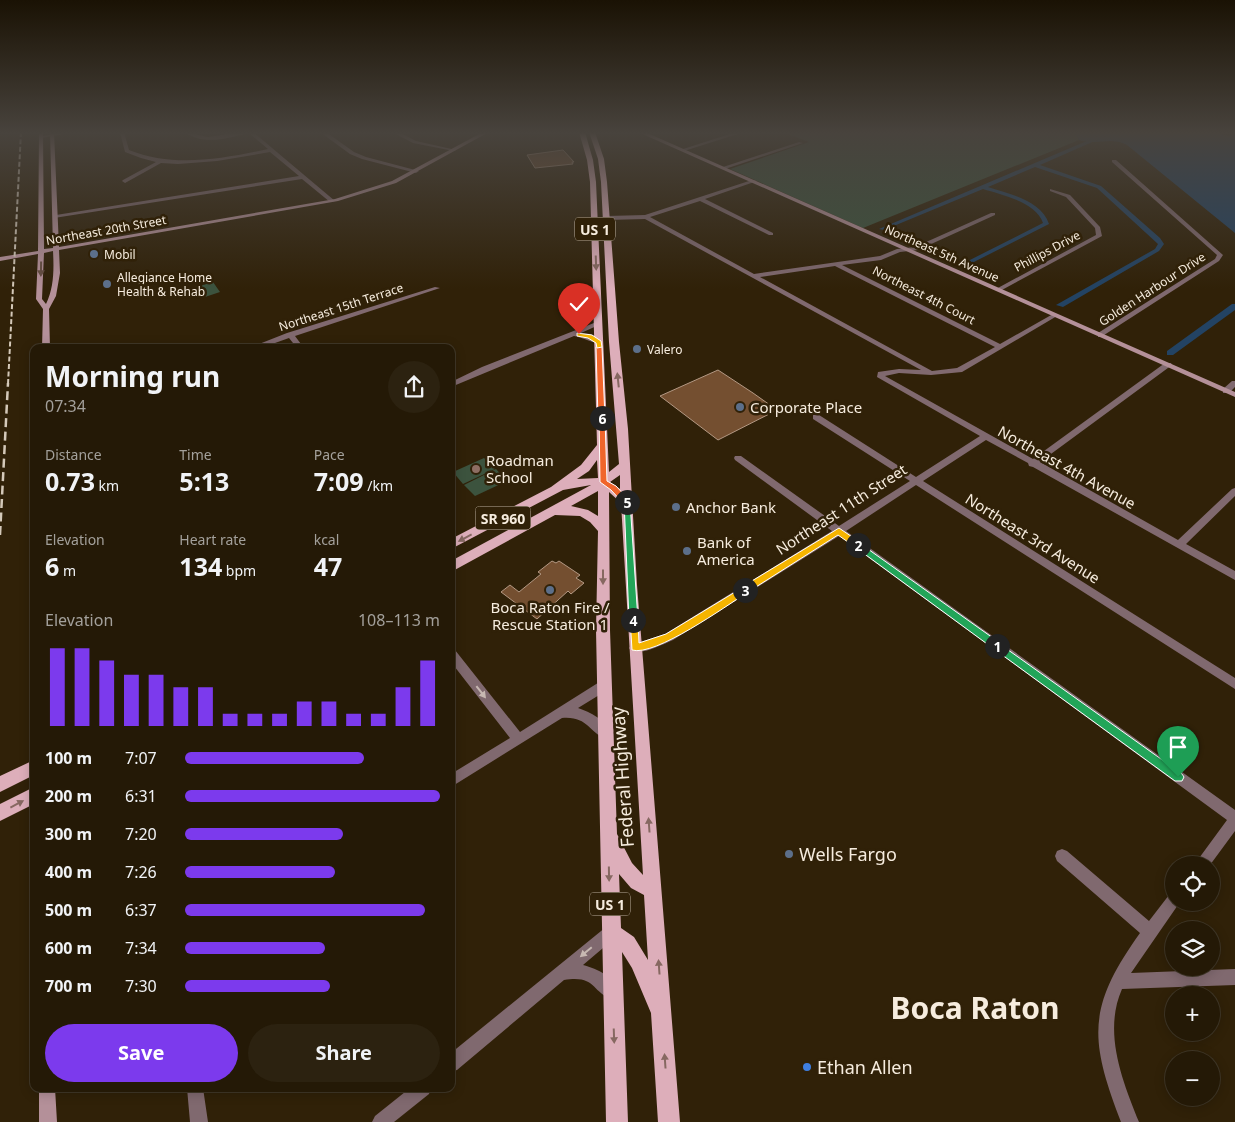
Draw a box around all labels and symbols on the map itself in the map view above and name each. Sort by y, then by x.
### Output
street label: Northeast 20th Street [45,211,168,249]
road number: US 1 [575,218,615,240]
street label: Northeast 5th Avenue [882,220,1002,286]
street label: Phillips Drive [1011,226,1083,276]
place label: Mobil [104,246,136,263]
marker: Mobil [88,248,100,260]
street label: Golden Harbour Drive [1095,248,1209,330]
one-way arrow [593,255,601,271]
one-way arrow [37,261,45,277]
street label: Northeast 4th Court [870,262,979,329]
place label: Allegiance Home Health & Rehab [117,269,212,300]
marker: Allegiance Home Health & Rehab [101,278,113,290]
street label: Northeast 15th Terrace [277,279,406,335]
pin [558,283,600,334]
place label: Valero [647,341,683,358]
marker: Valero [631,343,643,355]
one-way arrow [614,372,622,388]
place label: Corporate Place [750,397,862,417]
marker: Corporate Place [734,401,746,413]
pin: 6 [590,406,614,430]
street label: Northeast 4th Avenue [995,421,1139,513]
place label: Roadman School [486,450,554,487]
street label: Northeast 11th Street [772,459,911,559]
marker: Roadman School [470,463,482,475]
street label: Northeast 3rd Avenue [962,488,1104,588]
pin: 5 [614,490,640,514]
place label: Anchor Bank [686,497,776,517]
marker: Anchor Bank [670,501,682,513]
road number: SR 960 [476,506,530,530]
place label: Bank of America [697,532,755,569]
pin: 2 [846,532,870,558]
one-way arrow [459,533,472,542]
marker: Bank of America [681,545,693,557]
one-way arrow [599,570,607,586]
pin: 3 [732,578,758,602]
marker: Boca Raton Fire / Rescue Station 1 [544,584,556,596]
place label: Boca Raton Fire / Rescue Station 1 [490,597,610,634]
pin: 4 [620,608,646,632]
pin: 1 [984,634,1010,658]
one-way arrow [476,685,487,698]
street label: Federal Highway [605,705,639,848]
pin [1157,726,1199,777]
one-way arrow [10,800,24,808]
one-way arrow [644,817,652,833]
place label: Wells Fargo [799,842,897,866]
marker: Wells Fargo [783,848,795,860]
one-way arrow [606,866,614,882]
road number: US 1 [590,892,630,916]
one-way arrow [580,947,593,958]
one-way arrow [654,959,662,975]
district label: Boca Raton [891,987,1059,1028]
one-way arrow [610,1028,618,1044]
one-way arrow [661,1053,669,1069]
place label: Ethan Allen [817,1055,913,1079]
marker: Ethan Allen [801,1061,813,1073]

